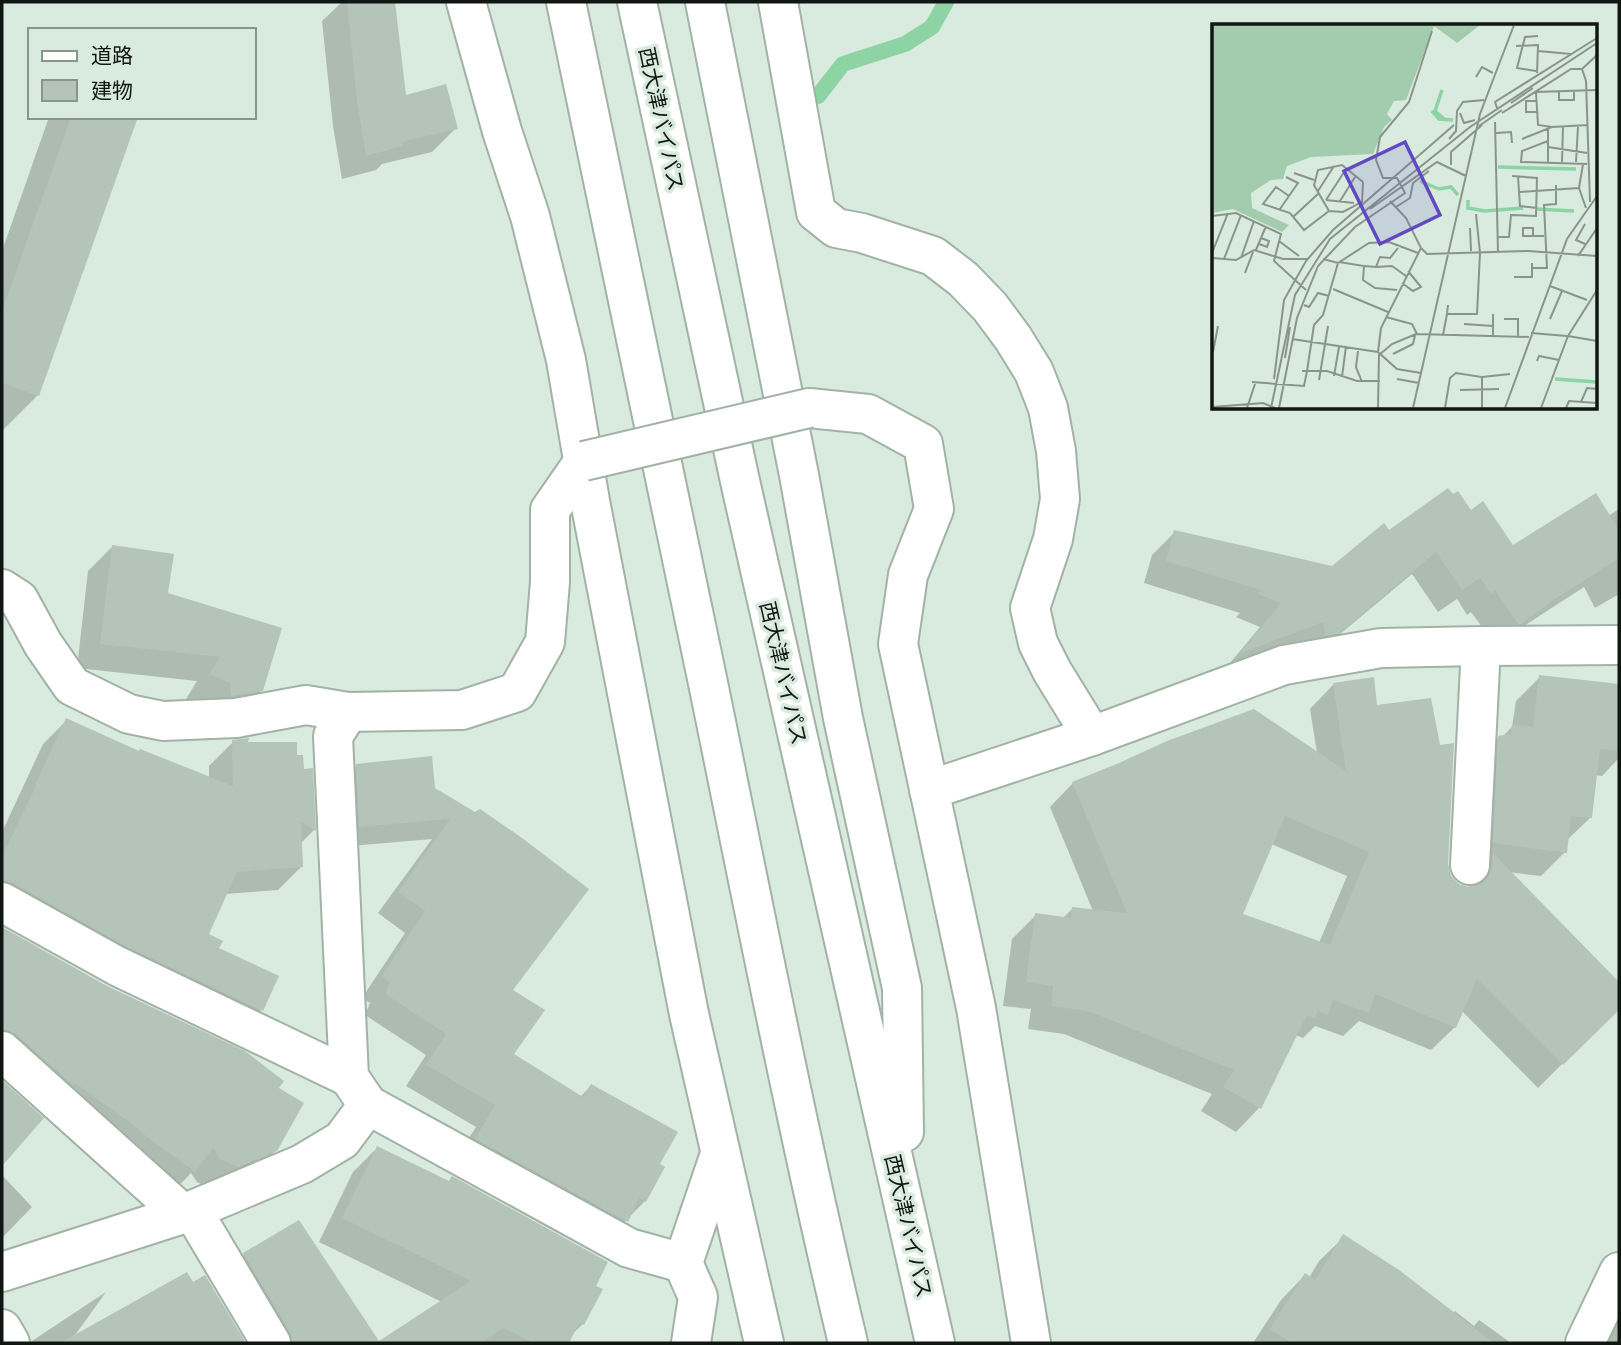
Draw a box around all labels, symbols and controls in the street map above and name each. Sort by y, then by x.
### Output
inset map [1212,24,1596,410]
legend [28,28,256,119]
text: 道路 [91,39,133,71]
street label: 西大津バイパス [631,44,693,194]
text: 建物 [91,74,133,106]
street label: 西大津バイパス [752,598,816,748]
street label: 西大津バイパス [877,1151,941,1301]

